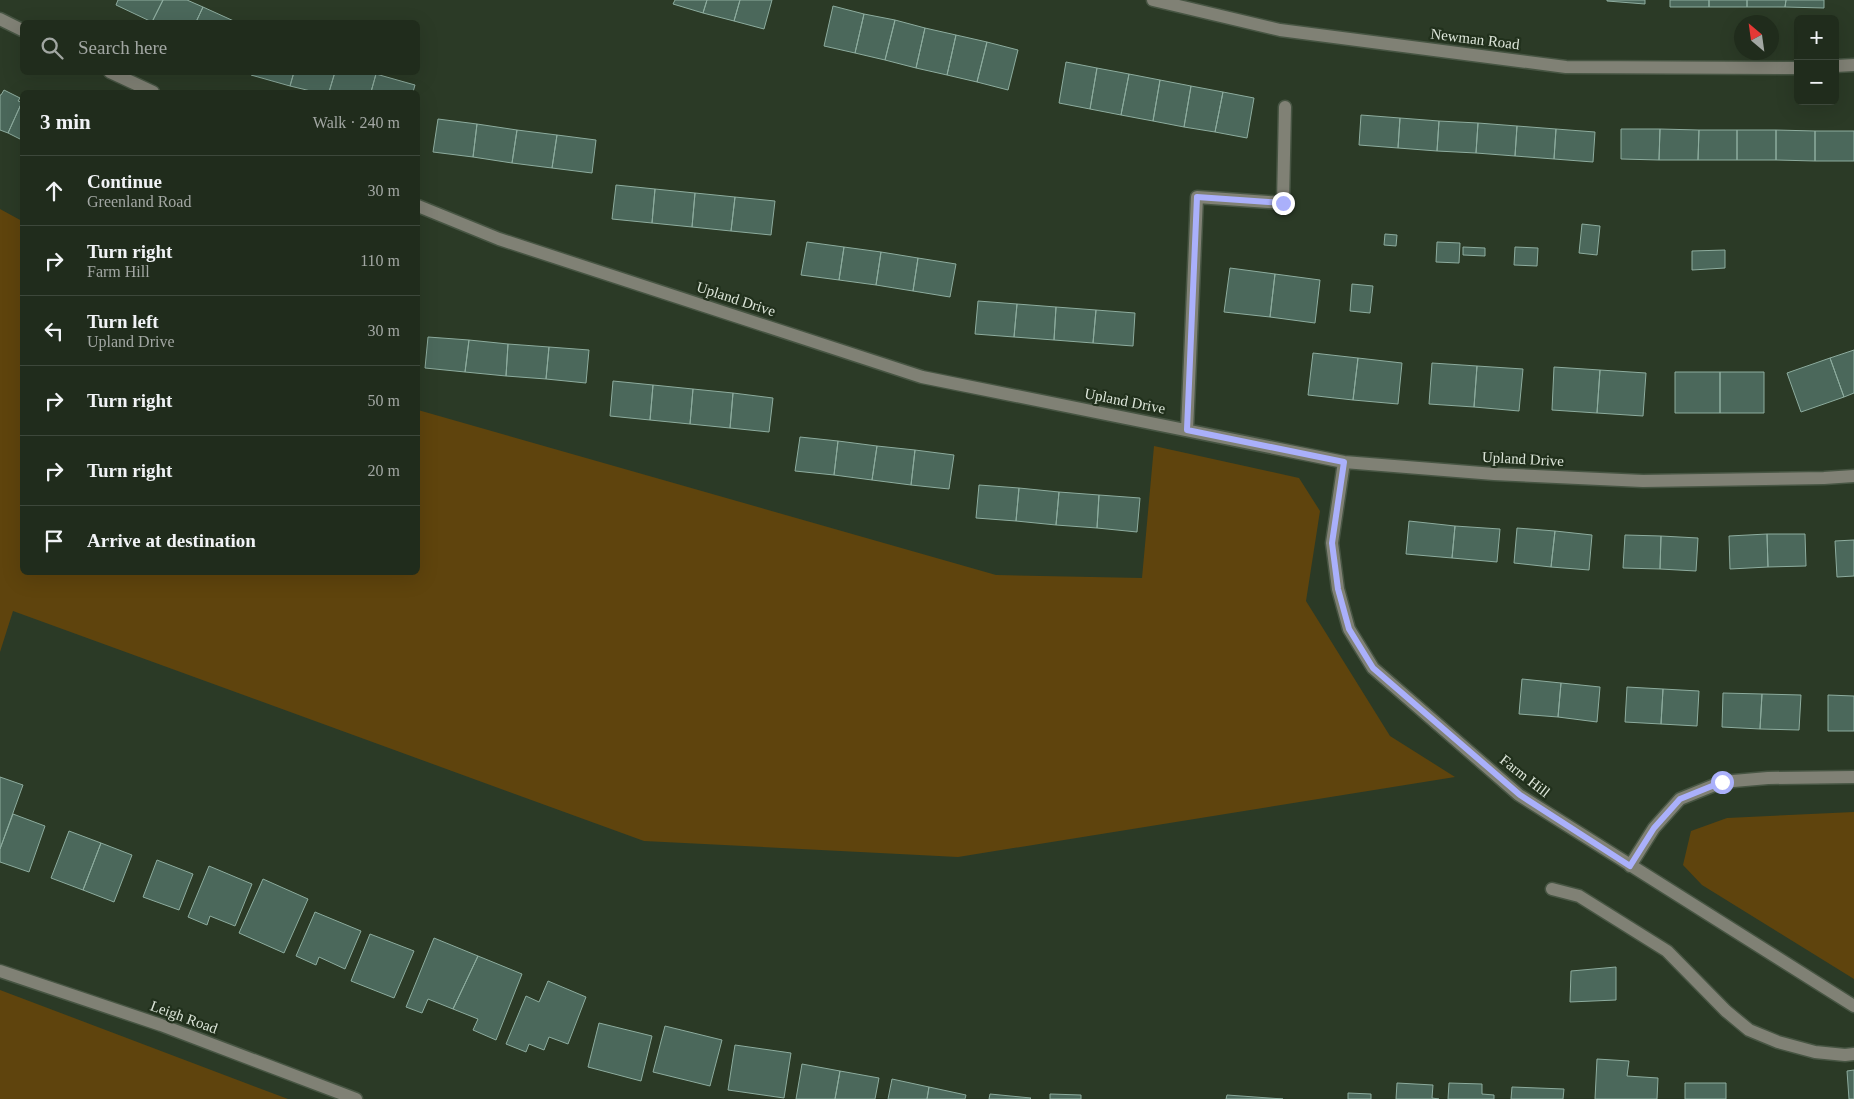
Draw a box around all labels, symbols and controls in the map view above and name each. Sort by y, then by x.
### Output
north arrow [1734,15,1779,60]
map controls [1794,15,1839,105]
button: + [1794,15,1839,60]
search box [20,20,420,75]
street label: Newman Road [1430,26,1521,52]
icon: search [38,34,66,62]
text: Search here [78,37,167,58]
button: − [1794,60,1839,105]
text: 3 min [40,110,91,134]
text: Walk · 240 m [313,114,400,131]
text: Continue [87,171,162,192]
icon: ahead [40,177,68,205]
text: 30 m [368,182,400,199]
route end [1272,192,1295,215]
text: Greenland Road [87,193,191,210]
text: Turn right [87,241,172,262]
icon: right [40,247,68,275]
text: 110 m [360,252,400,269]
text: Farm Hill [87,263,150,280]
street label: Upland Drive [695,279,778,319]
text: Turn left [87,311,159,332]
icon: left [40,317,68,345]
text: 30 m [368,322,400,339]
text: Upland Drive [87,333,175,350]
street label: Upland Drive [1083,385,1167,417]
icon: right [40,387,68,415]
text: Turn right [87,390,172,411]
text: 50 m [368,392,400,409]
street label: Upland Drive [1482,449,1565,469]
icon: right [40,457,68,485]
text: Turn right [87,460,172,481]
text: 20 m [368,462,400,479]
icon: arrive [40,527,68,555]
text: Arrive at destination [87,530,256,551]
street label: Farm Hill [1497,752,1553,800]
route start [1711,771,1734,794]
street label: Leigh Road [148,997,220,1037]

